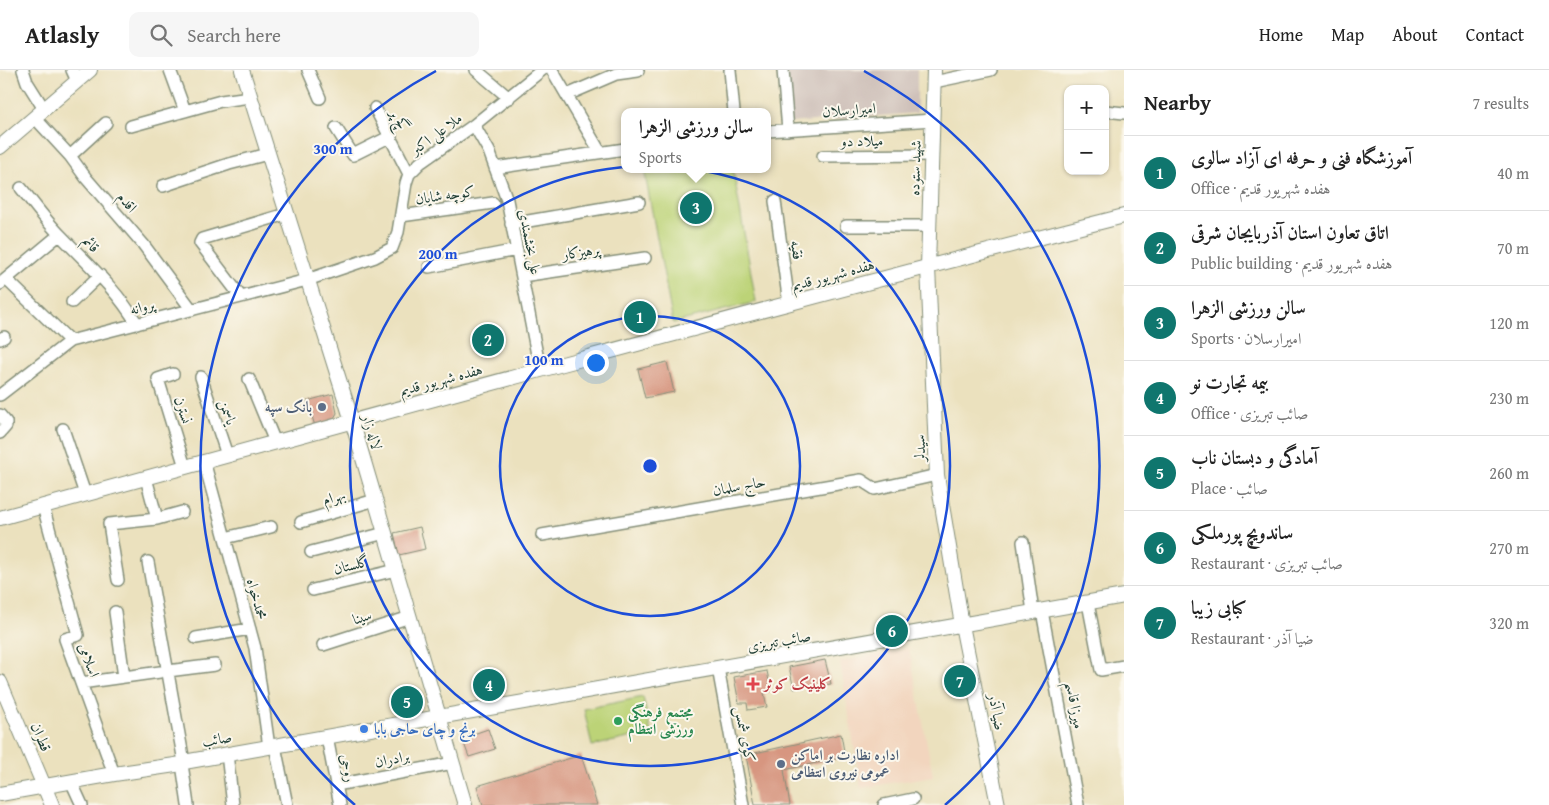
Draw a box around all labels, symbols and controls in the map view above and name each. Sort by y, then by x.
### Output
search box [129,12,479,57]
text: Atlasly [25,17,99,52]
icon: search [147,21,175,49]
text: Search here [187,21,281,49]
text: Home [1259,21,1303,48]
text: Map [1331,21,1364,48]
text: About [1392,21,1438,48]
text: Contact [1466,21,1524,48]
map controls [1064,85,1109,175]
button: + [1064,85,1109,130]
text: Nearby [1144,87,1211,118]
text: 7 results [1472,91,1529,115]
street label: امیرارسلان [821,97,877,122]
street label: گچ پر [380,103,414,137]
street label: ملا علی اکبر [404,107,467,162]
popup [621,108,771,173]
text: سالن ورزشی الزهرا [639,112,753,140]
street label: میلاد دو [838,130,884,151]
button: − [1064,130,1109,175]
text: 300 m [313,138,353,159]
street label: شهید ستوده [903,140,926,196]
text: آموزشگاه فنی و حرفه ای آزاد سالوی [1191,143,1412,171]
text: Sports [639,145,682,169]
text: 1 [1156,161,1164,185]
text: 40 m [1497,161,1529,185]
text: Office · هفده شهریور قدیم [1191,176,1331,200]
street label: کوچه شایان [414,180,476,210]
street label: اقدم [110,187,142,219]
pin: 3 [680,189,712,227]
street label: علی بخشمندی [513,207,547,277]
text: اتاق تعاون استان آذربایجان شرقی [1191,218,1389,246]
street label: قائم [76,230,105,259]
text: 2 [1156,236,1164,260]
text: 70 m [1497,236,1529,260]
street label: پرهیزکار [559,238,602,265]
street label: فقیه [786,239,809,261]
text: 200 m [418,243,458,264]
text: Public building · هفده شهریور قدیم [1191,251,1393,275]
street label: هفده شهریور قدیم [789,253,877,299]
street label: پروانه [127,293,158,320]
text: سالن ورزشی الزهرا [1191,293,1306,321]
pin: 1 [624,298,656,336]
text: 3 [1156,311,1164,335]
text: 120 m [1489,311,1529,335]
pin: 2 [472,321,504,359]
text: Sports · امیرارسلان [1191,326,1302,350]
text: 100 m [524,349,564,370]
your location [583,350,609,376]
street label: هفده شهریور قدیم [397,358,485,404]
text: بیمه تجارت نو [1191,368,1268,396]
text: 4 [1156,386,1164,410]
text: 230 m [1489,386,1529,410]
street label: نسترن [169,394,198,426]
street label: یاسمن [214,396,243,429]
place label: بانک سپه [265,396,312,417]
marker: بانک سپه [316,401,328,413]
text: Office · صائب تبریزی [1191,401,1308,425]
street label: لاله زار [357,409,388,452]
street label: سیدلر [909,434,931,464]
text: آمادگی و دبستان ناب [1191,443,1318,471]
centre of rings [641,457,659,475]
text: 5 [1156,461,1164,485]
text: 260 m [1489,461,1529,485]
street label: حاج سلمان [711,471,768,503]
text: Place · صائب [1191,476,1268,500]
street label: بهرام [320,483,349,513]
text: ساندویچ پورملکی [1191,518,1293,546]
text: 6 [1156,536,1164,560]
text: 270 m [1489,536,1529,560]
street label: گلستان [331,550,371,579]
text: Restaurant · صائب تبریزی [1191,551,1343,575]
street label: محمدخواه [242,576,273,622]
text: کبابی زیبا [1191,593,1247,621]
street label: سینا [349,604,374,629]
text: 7 [1156,611,1164,635]
text: 320 m [1489,611,1529,635]
pin: 6 [876,612,908,650]
street label: صائب تبریزی [745,625,812,656]
text: Restaurant · ضیا آذر [1191,626,1314,650]
street label: اسلامی [74,640,105,680]
pin: 7 [944,662,976,700]
pin: 4 [473,666,505,704]
place label: کلینیک کوثر [762,673,831,694]
marker: کلینیک کوثر [746,677,760,691]
street label: میرزا قاسم [1056,679,1090,731]
pin: 5 [391,683,423,721]
street label: ضیا آذر [983,690,1011,732]
place label: مجتمع فرهنگی ورزشی انتظام [628,701,694,742]
street label: کوی شمس [730,704,761,764]
marker: مجتمع فرهنگی ورزشی انتظام [612,715,624,727]
place label: برنج و چای حاجی بابا [374,718,476,742]
street label: قطران [26,719,57,755]
marker: برنج و چای حاجی بابا [358,723,370,735]
street label: صائب [200,726,234,751]
place label: اداره نظارت بر اماکن عمومی نیروی انتظامی [790,744,899,782]
street label: برادران [373,745,411,772]
street label: روحی [335,752,362,784]
marker: اداره نظارت بر اماکن عمومی نیروی انتظامی [775,758,787,770]

